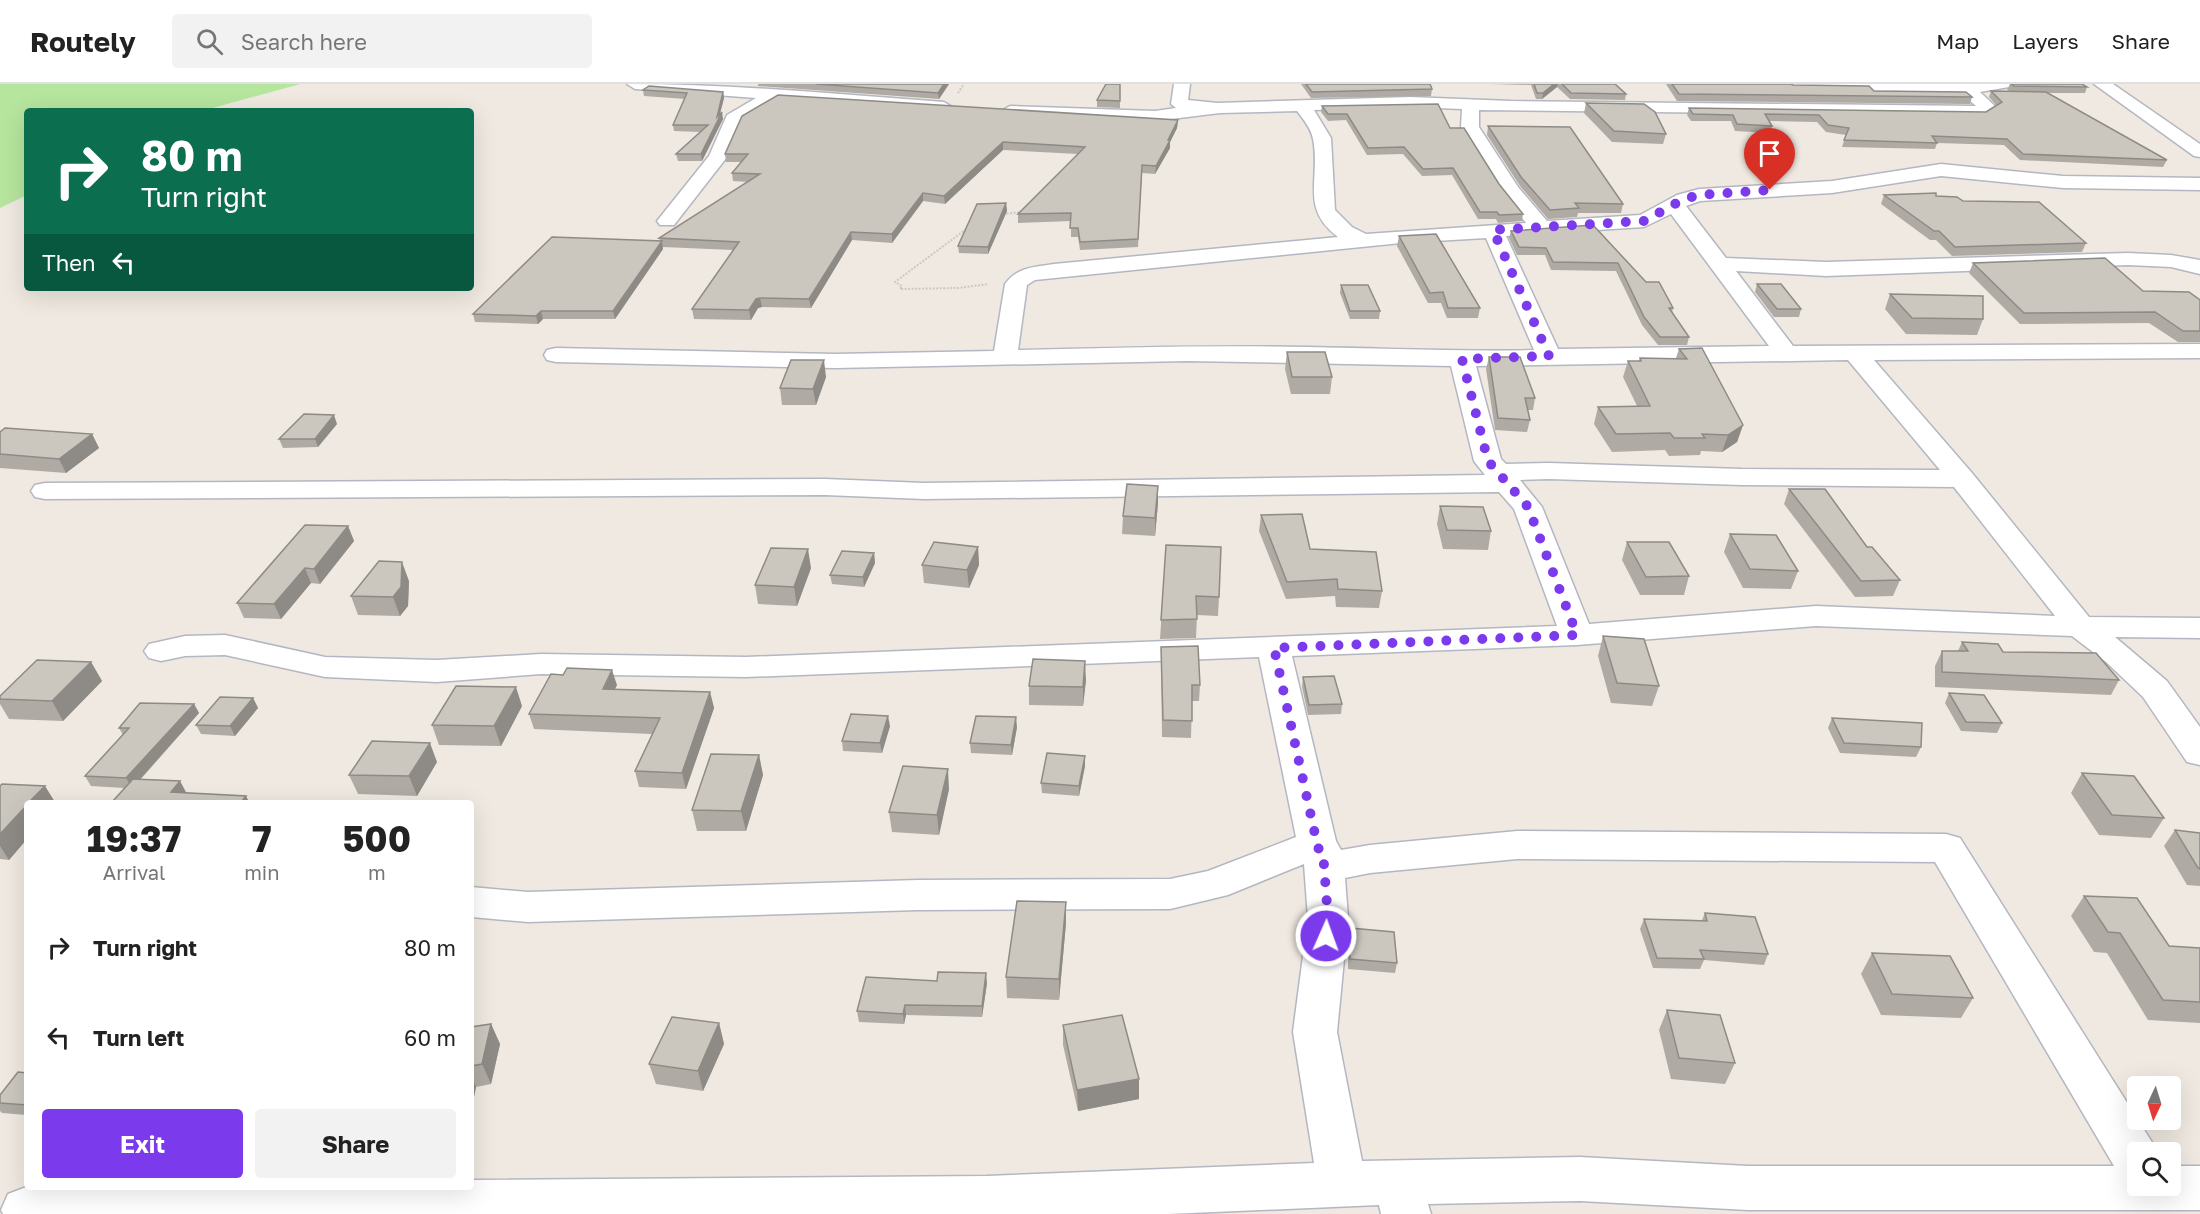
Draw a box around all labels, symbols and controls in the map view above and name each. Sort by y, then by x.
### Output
search box [172,14,592,68]
text: Routely [30,25,136,58]
icon: search [193,25,226,58]
text: Search here [241,28,367,55]
text: Map [1936,28,1979,54]
text: Layers [2012,28,2079,54]
text: Share [2112,28,2170,54]
pin [1744,128,1795,190]
text: 80 m [141,130,242,180]
icon: right [42,132,120,210]
icon: arrive [1753,137,1786,170]
text: Turn right [141,181,267,213]
icon: left [107,246,140,279]
text: Then [42,249,95,276]
text: 19:37 [87,817,181,860]
text: 7 [252,817,272,860]
text: 500 [342,817,411,860]
text: Arrival [103,860,165,884]
text: min [244,860,280,884]
text: m [368,860,386,884]
position arrow [1294,904,1358,968]
icon: right [42,931,75,964]
text: Turn right [93,934,197,961]
text: 80 m [404,934,456,961]
icon: left [42,1021,75,1054]
text: Turn left [93,1024,184,1051]
text: 60 m [404,1024,456,1051]
north arrow [2127,1076,2181,1130]
map controls [2127,1076,2181,1196]
button: Exit [42,1109,243,1178]
button: Share [255,1109,456,1178]
button: search [2127,1142,2181,1196]

